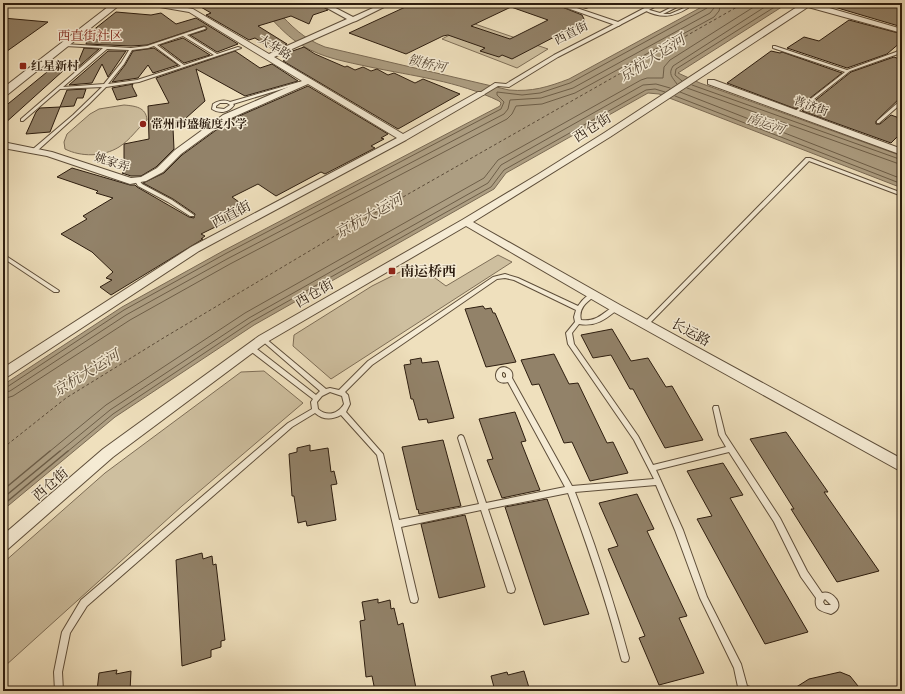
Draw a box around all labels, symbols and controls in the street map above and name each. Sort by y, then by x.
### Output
street label: 西直街 [551,17,592,48]
district label: 西直街社区 [57,27,123,44]
water label: 京杭大运河 [615,28,691,86]
street label: 大华路 [255,31,295,63]
water label: 锁桥河 [406,51,450,77]
place label: 红星新村 [31,58,79,74]
marker: 红星新村 [18,61,28,71]
street label: 普济街 [791,92,832,120]
street label: 西仓街 [569,108,615,146]
water label: 南运河 [745,109,789,139]
place label: 常州市盛毓度小学 [151,116,247,132]
marker: 常州市盛毓度小学 [138,119,148,129]
street label: 姚家弄 [92,149,132,175]
water label: 京杭大运河 [331,188,409,242]
street label: 西直街 [208,196,254,232]
place label: 南运桥西 [400,262,456,280]
marker: 南运桥西 [387,266,397,276]
street label: 西仓街 [291,275,337,311]
street label: 长运路 [668,314,714,350]
water label: 京杭大运河 [49,344,125,400]
street label: 西仓街 [28,463,72,505]

